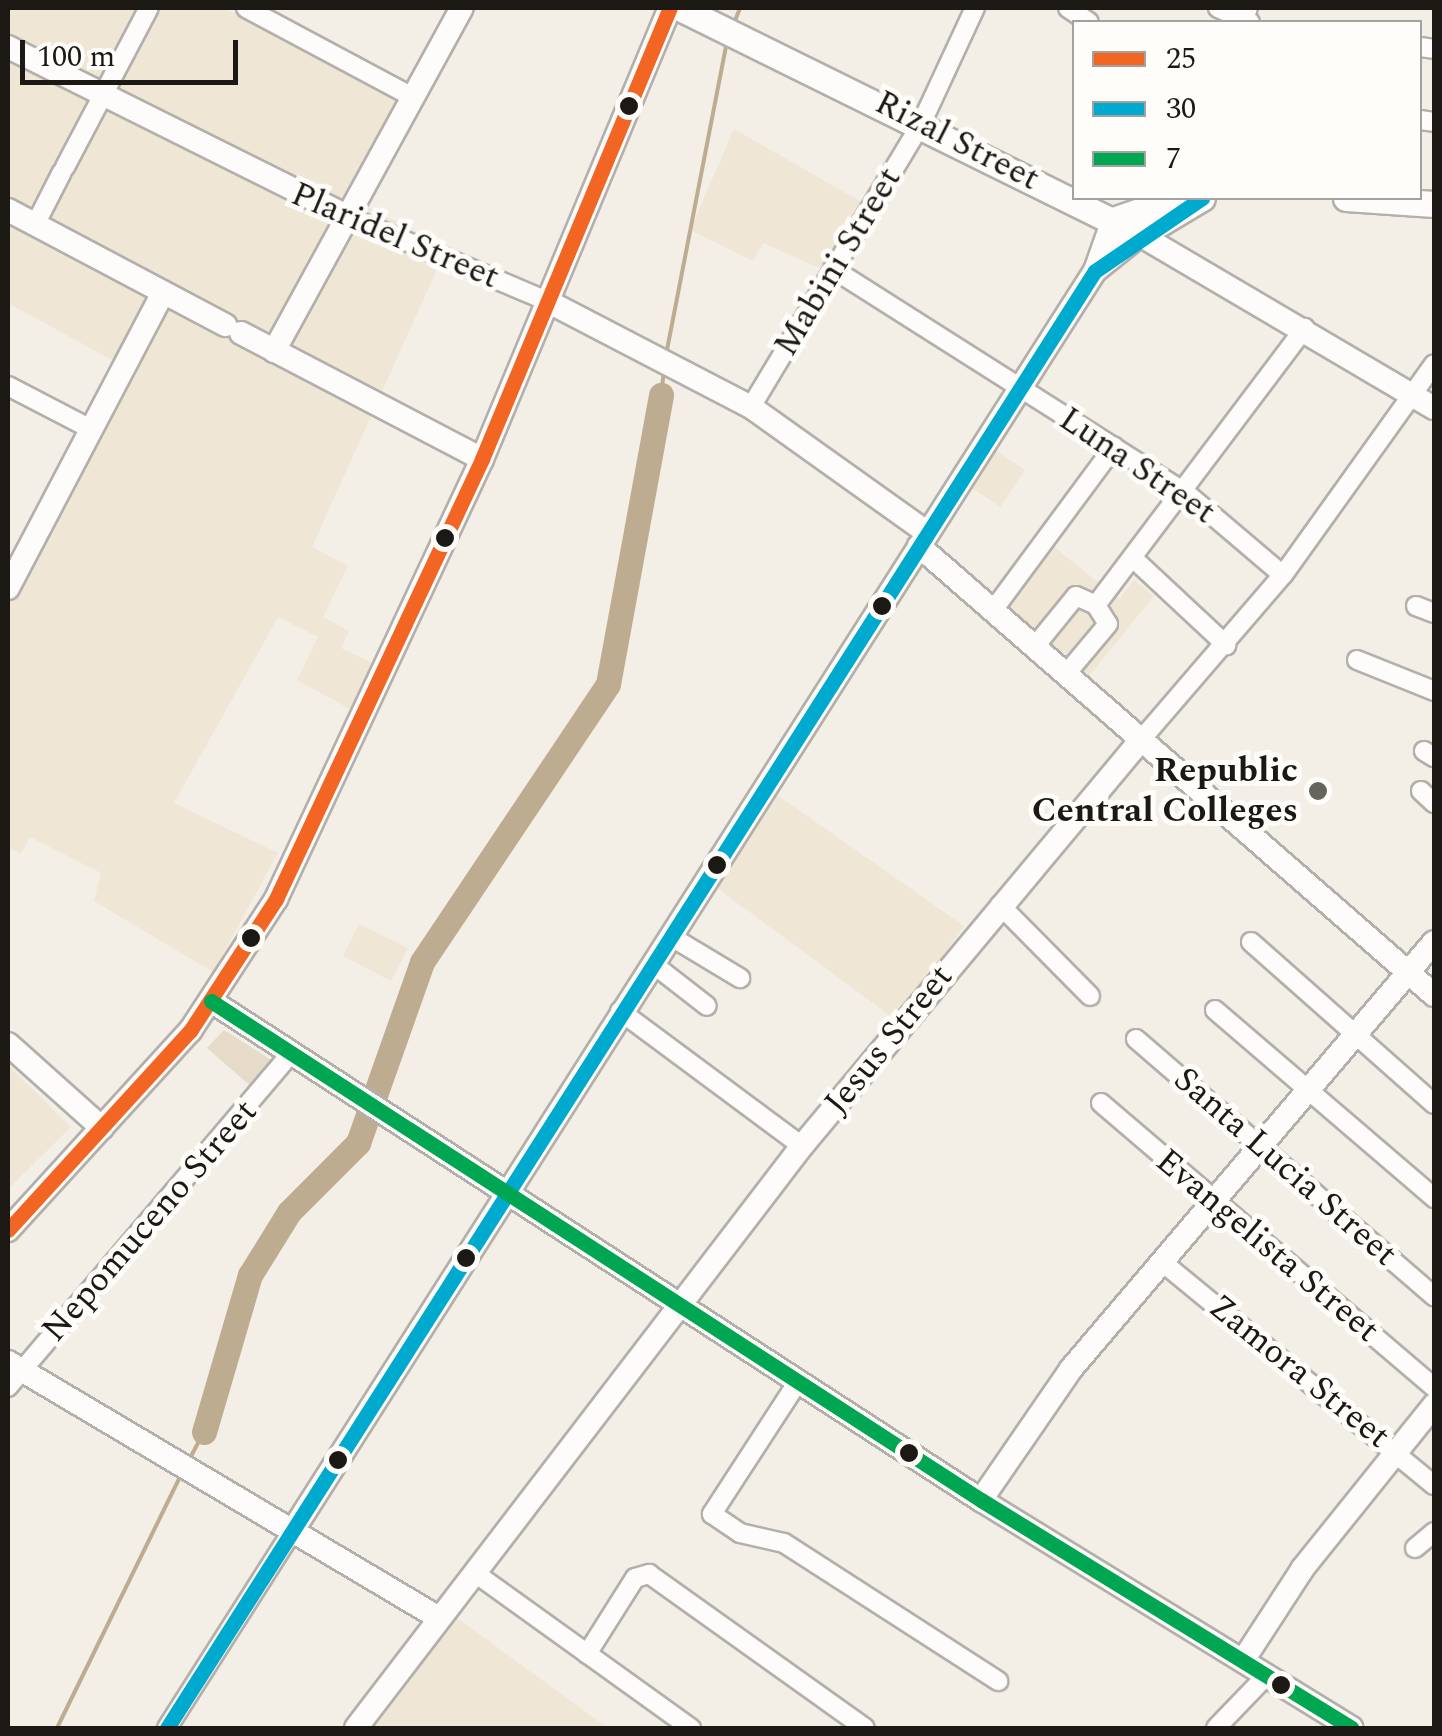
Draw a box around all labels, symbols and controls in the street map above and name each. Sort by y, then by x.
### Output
scale bar [25,20,242,82]
legend [1072,20,1422,200]
text: 100 m [37,34,115,80]
text: 25 [1166,36,1196,82]
street label: Rizal Street [868,82,1046,200]
text: 30 [1166,86,1196,132]
unlabelled marker [619,96,639,116]
text: 7 [1166,136,1181,182]
street label: Mabini Street [765,160,911,364]
street label: Plaridel Street [285,173,505,299]
street label: Luna Street [1051,398,1223,534]
unlabelled marker [435,528,455,548]
unlabelled marker [872,596,892,616]
place label: Republic Central Colleges [1032,750,1298,832]
marker: Republic Central Colleges [1307,780,1329,802]
unlabelled marker [707,855,727,875]
unlabelled marker [241,928,261,948]
street label: Jesus Street [816,957,962,1123]
street label: Santa Lucia Street [1165,1059,1405,1275]
street label: Nepomuceno Street [33,1091,267,1351]
street label: Evangelista Street [1147,1140,1387,1352]
unlabelled marker [456,1248,476,1268]
street label: Zamora Street [1200,1286,1398,1458]
unlabelled marker [899,1443,919,1463]
unlabelled marker [328,1450,348,1470]
unlabelled marker [1271,1675,1291,1695]

